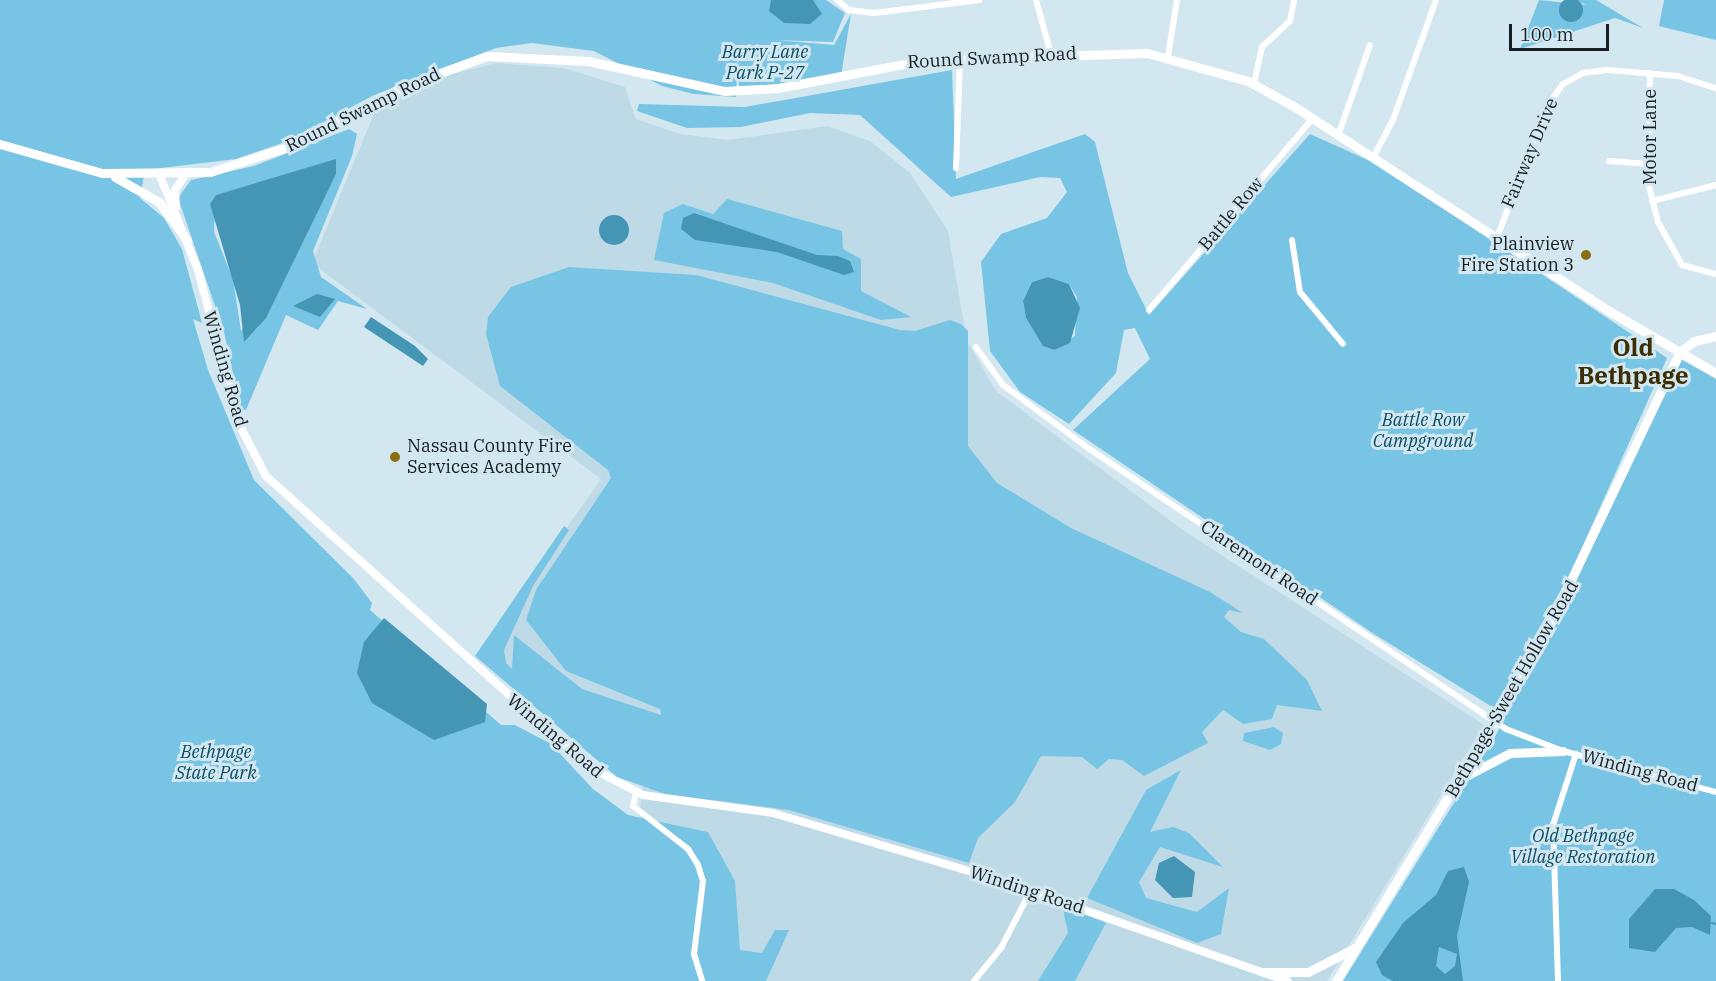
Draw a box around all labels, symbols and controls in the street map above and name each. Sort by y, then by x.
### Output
scale bar [1512,12,1612,50]
text: 100 m [1520,23,1574,46]
park label: Barry Lane Park P-27 [722,42,808,84]
street label: Round Swamp Road [907,43,1077,73]
street label: Round Swamp Road [282,63,444,157]
street label: Motor Lane [1639,89,1661,185]
street label: Fairway Drive [1497,95,1563,211]
street label: Battle Row [1194,173,1268,255]
place label: Plainview Fire Station 3 [1460,234,1574,276]
marker: Plainview Fire Station 3 [1579,248,1593,262]
street label: Winding Road [198,309,252,429]
district label: Old Bethpage [1577,334,1689,390]
park label: Battle Row Campground [1373,410,1473,452]
place label: Nassau County Fire Services Academy [407,436,572,478]
marker: Nassau County Fire Services Academy [388,450,402,464]
street label: Claremont Road [1196,516,1322,610]
street label: Bethpage-Sweet Hollow Road [1441,577,1583,801]
street label: Winding Road [502,689,608,783]
park label: Bethpage State Park [175,742,257,784]
street label: Winding Road [1580,745,1700,797]
park label: Old Bethpage Village Restoration [1511,826,1655,868]
street label: Winding Road [967,861,1087,919]

